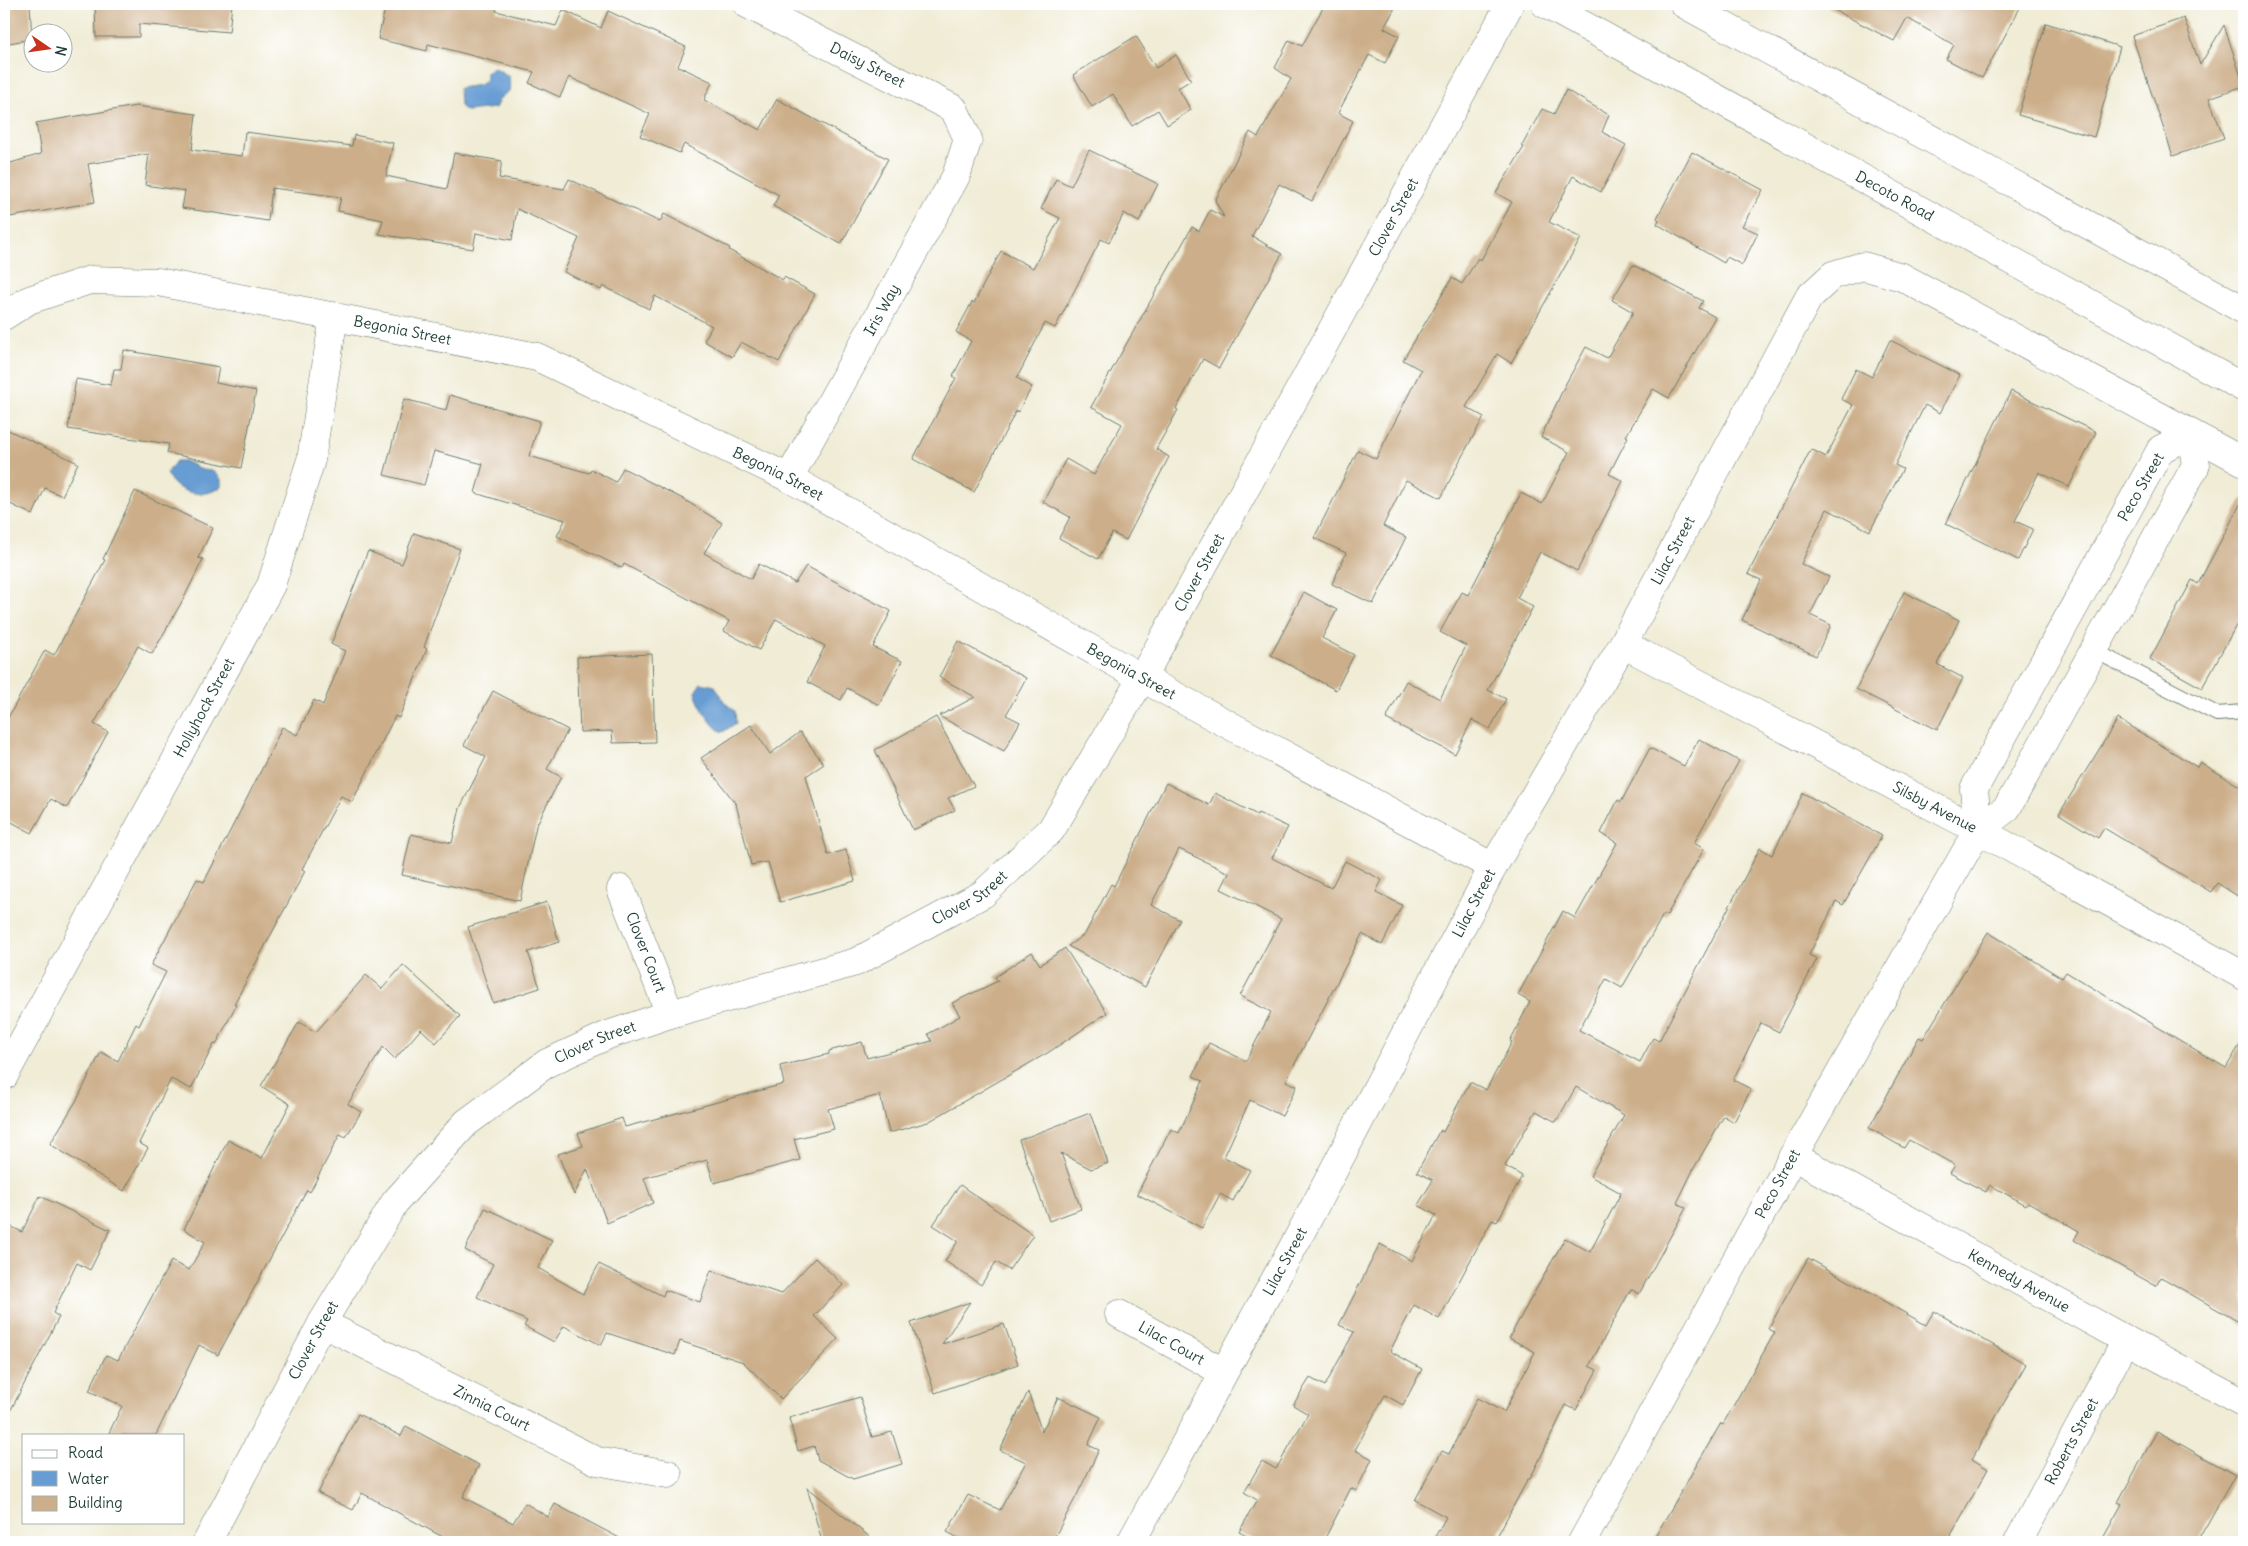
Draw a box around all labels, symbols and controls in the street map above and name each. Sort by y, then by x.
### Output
north arrow [22,22,72,72]
street label: Daisy Street [827,38,908,92]
text: N [51,44,71,58]
street label: Decoto Road [1852,166,1938,225]
street label: Clover Street [1364,174,1422,260]
street label: Iris Way [860,280,904,339]
street label: Begonia Street [352,311,453,349]
street label: Begonia Street [730,442,827,504]
street label: Peco Street [2113,449,2168,524]
street label: Lilac Street [1647,513,1699,588]
street label: Clover Street [1170,530,1228,615]
street label: Begonia Street [1084,639,1179,703]
street label: Hollyhock Street [169,655,238,761]
street label: Silsby Avenue [1890,777,1980,837]
street label: Clover Street [928,866,1011,929]
street label: Lilac Street [1448,866,1499,941]
street label: Clover Court [622,909,671,995]
street label: Clover Street [551,1016,638,1067]
street label: Peco Street [1751,1146,1804,1222]
street label: Lilac Street [1258,1224,1311,1299]
street label: Kennedy Avenue [1965,1245,2073,1316]
street label: Clover Street [284,1297,342,1383]
street label: Lilac Court [1135,1317,1208,1369]
street label: Zinnia Court [451,1381,533,1435]
street label: Roberts Street [2040,1394,2102,1488]
legend [22,1434,185,1524]
text: Road [68,1443,103,1462]
text: Water [68,1469,109,1488]
text: Building [68,1493,123,1512]

